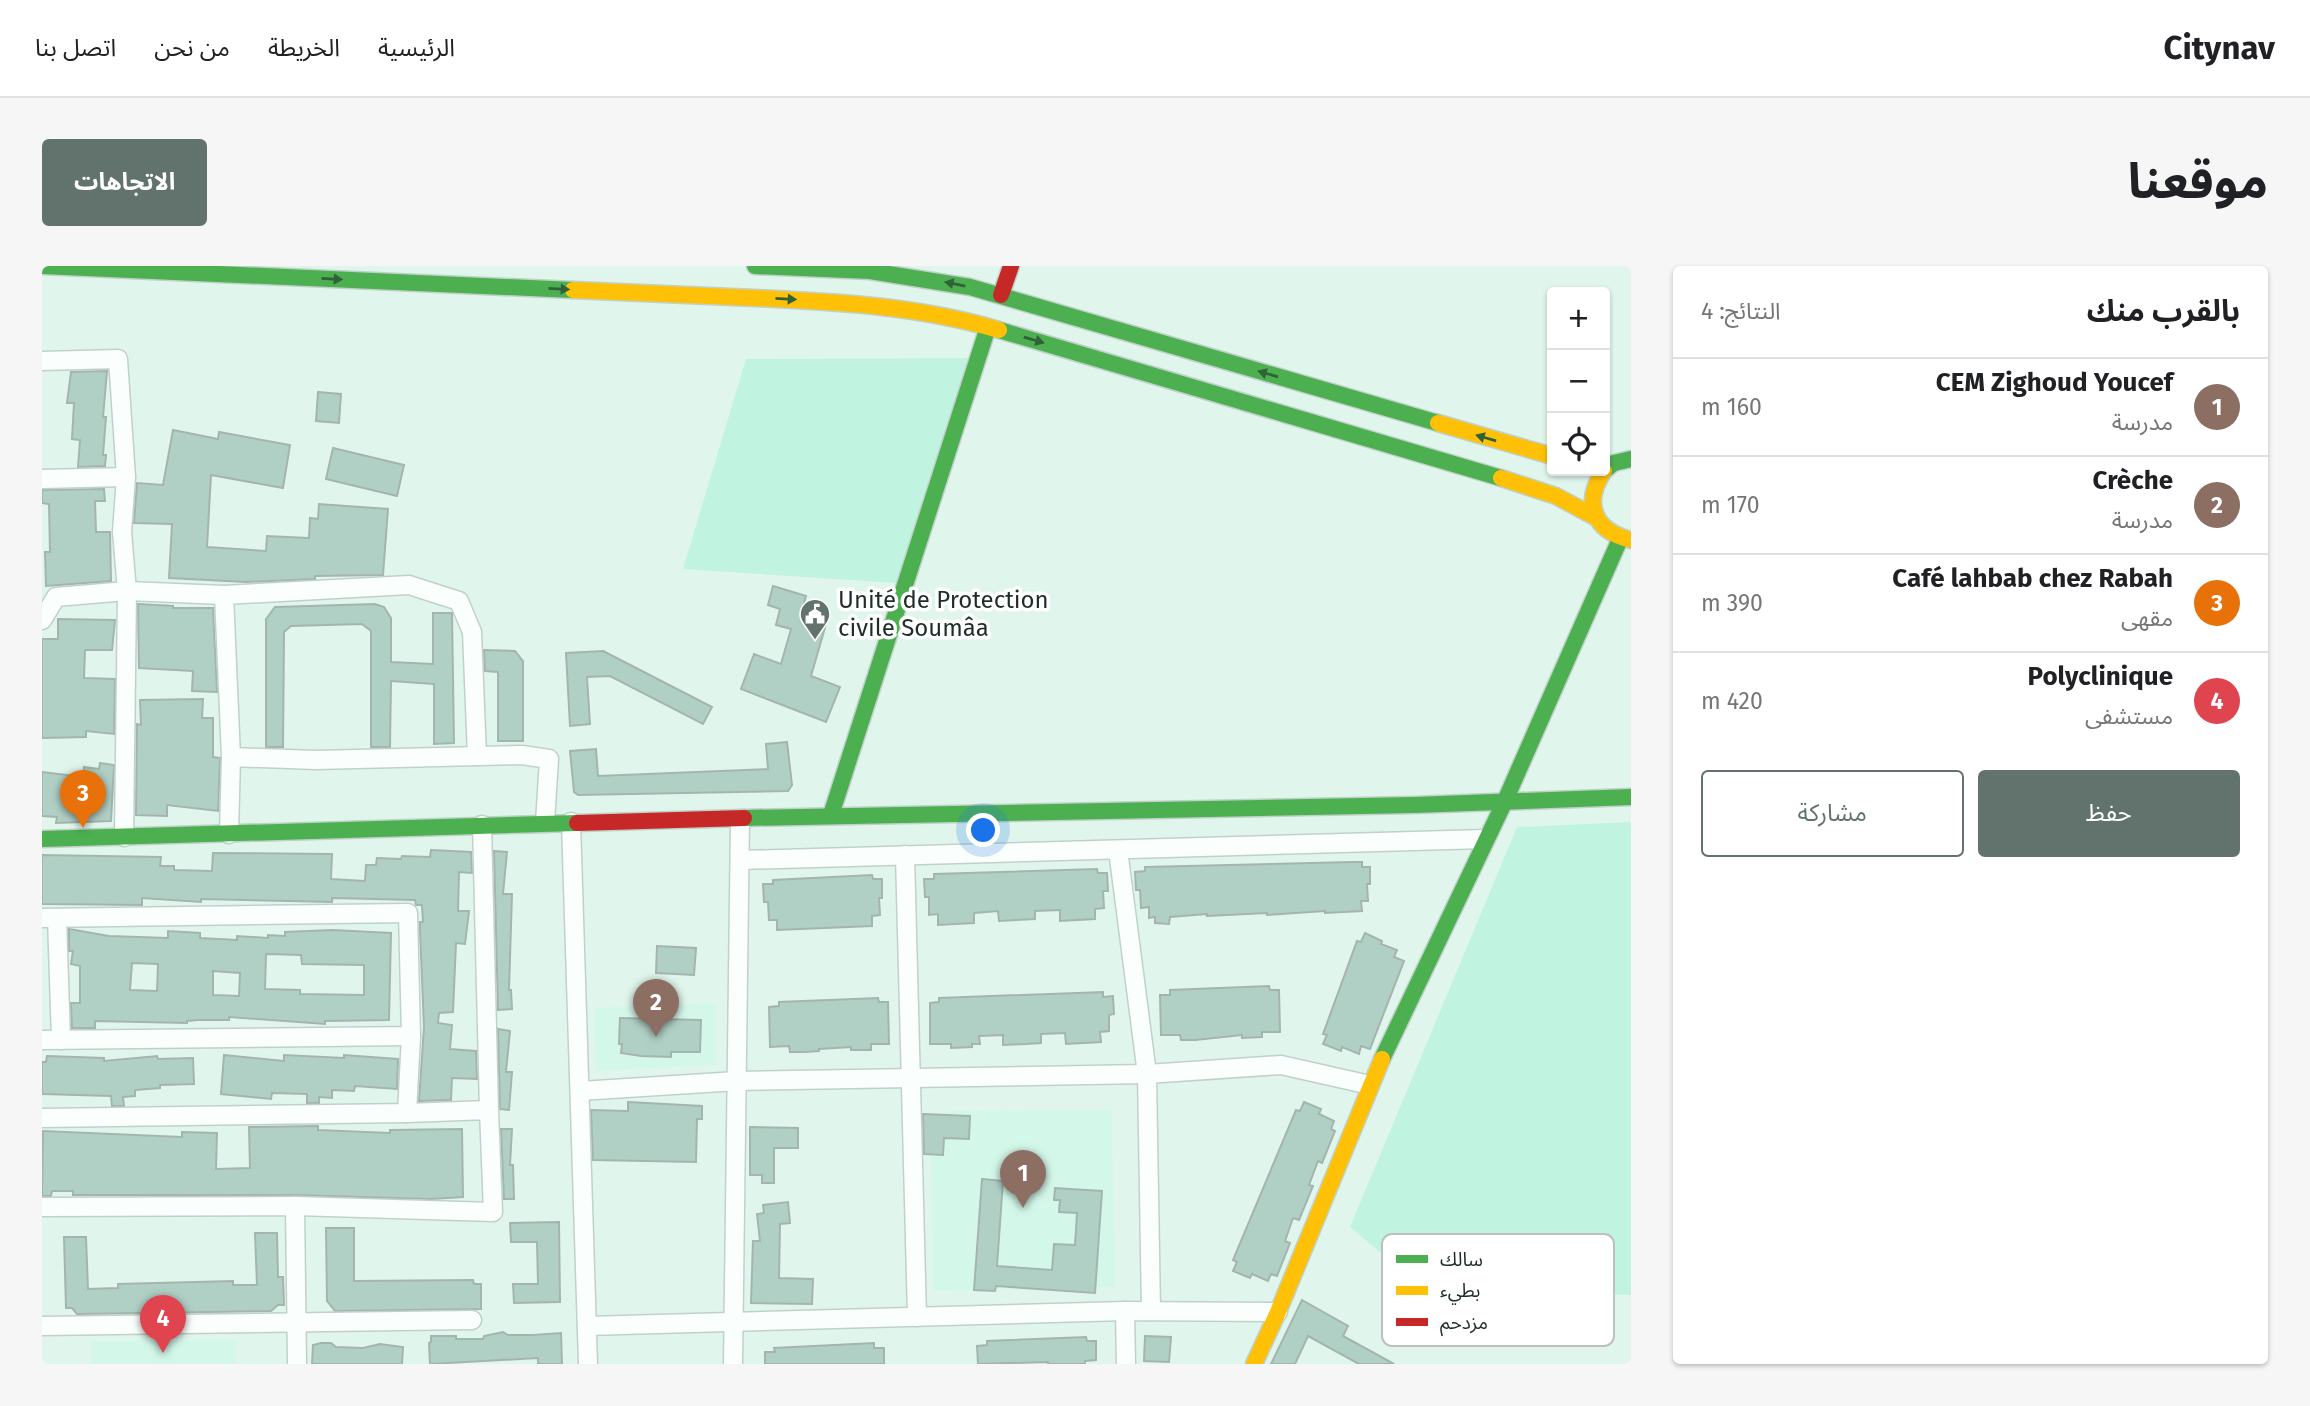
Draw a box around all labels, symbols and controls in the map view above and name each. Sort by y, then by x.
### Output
text: Citynav [2163,28,2275,68]
text: اتصل بنا [35,34,116,62]
text: من نحن [154,34,230,62]
text: الخريطة [268,34,340,62]
text: الرئيسية [378,34,455,62]
button: الاتجاهات [42,139,207,226]
text: موقعنا [2128,152,2268,211]
one-way arrow [321,273,343,284]
one-way arrow [944,279,966,290]
one-way arrow [548,284,570,295]
map controls [1547,287,1610,476]
button: + [1547,287,1610,350]
text: بالقرب منك [2087,293,2240,329]
one-way arrow [776,294,798,305]
text: النتائج: 4 [1701,297,1781,325]
one-way arrow [1024,336,1045,346]
button: − [1547,350,1610,413]
text: CEM Zighoud Youcef [1936,367,2173,398]
one-way arrow [1257,368,1278,378]
text: 160 m [1701,393,1762,421]
text: 1 [2212,393,2222,421]
text: مدرسة [2112,408,2173,436]
button: locate [1547,413,1610,476]
one-way arrow [1476,432,1497,442]
text: Crèche [2093,465,2173,496]
text: 170 m [1701,491,1760,519]
text: 2 [2211,491,2223,519]
text: مدرسة [2112,506,2173,534]
text: Café lahbab chez Rabah [1892,563,2173,594]
place label: Unité de Protection civile Soumâa [838,586,1049,642]
text: 390 m [1701,589,1763,617]
text: 3 [2211,589,2223,617]
public building icon: Unité de Protection civile Soumâa [798,597,832,641]
text: مقهى [2121,604,2173,632]
text: Polyclinique [2028,661,2173,692]
text: 420 m [1701,687,1763,715]
text: 4 [2211,687,2224,715]
text: مستشفى [2085,702,2173,730]
pin: 3 [60,770,106,828]
button: مشاركة [1701,770,1964,857]
button: حفظ [1978,770,2240,857]
your location [966,813,1000,847]
pin: 2 [633,979,679,1037]
pin: 1 [1000,1150,1046,1208]
legend [1382,1234,1614,1346]
text: سالك [1440,1248,1483,1271]
text: بطيء [1440,1279,1480,1305]
pin: 4 [140,1295,186,1353]
text: مزدحم [1440,1311,1488,1337]

